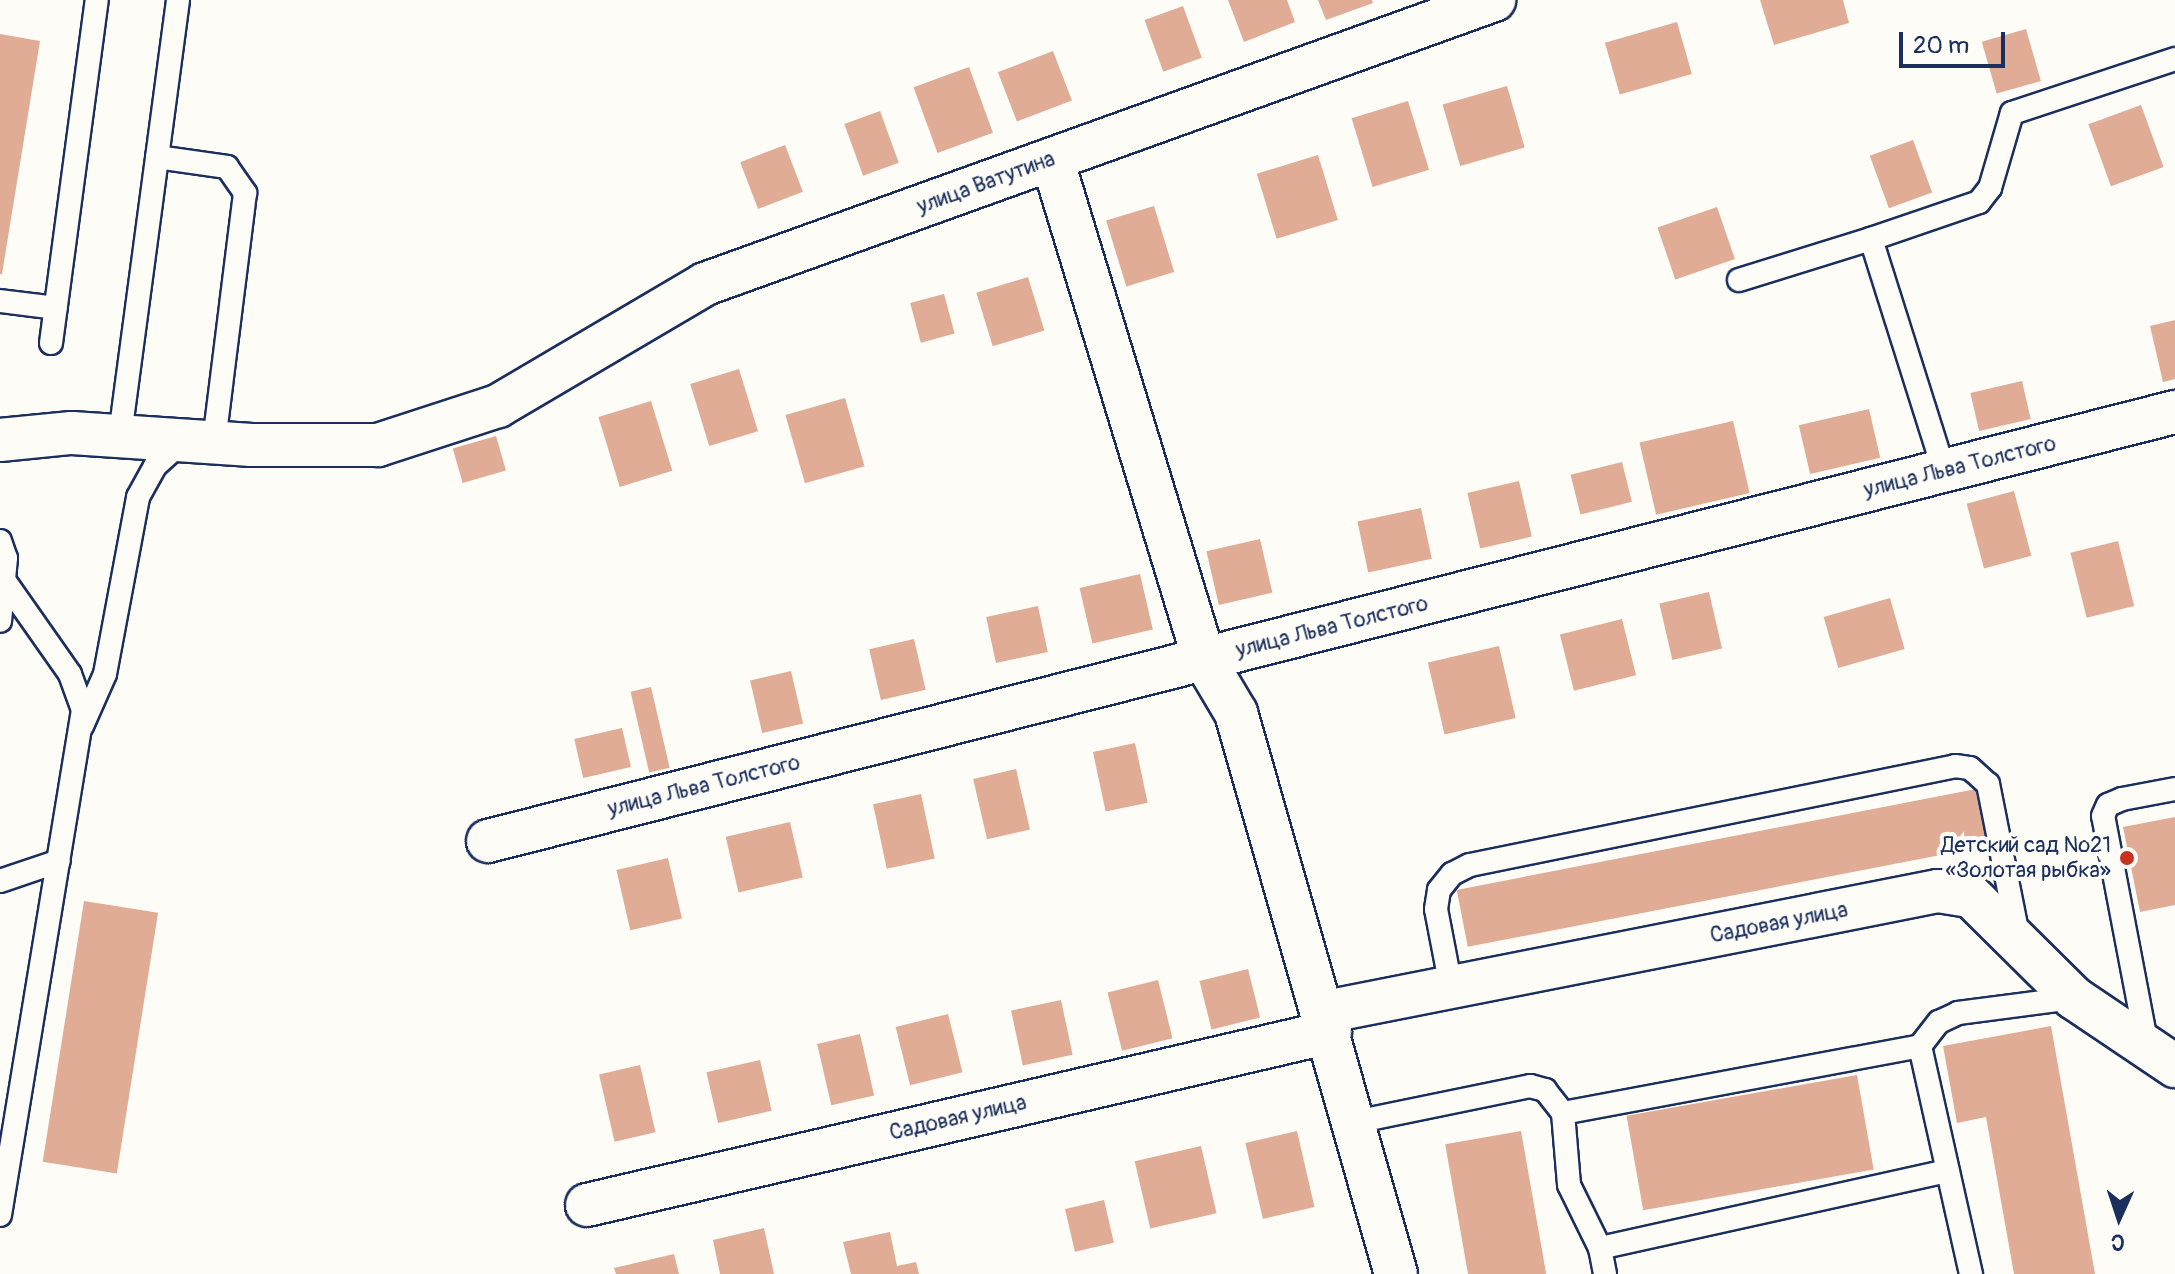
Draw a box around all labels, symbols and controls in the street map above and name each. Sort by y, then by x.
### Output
scale bar [1903,16,2009,66]
text: 20 m [1913,31,1969,60]
street label: улица Ватутина [914,146,1058,220]
street label: улица Льва Толстого [1861,430,2059,504]
street label: улица Льва Толстого [1233,590,1431,664]
street label: улица Льва Толстого [605,749,803,823]
place label: Детский сад №21 «Золотая рыбка» [1941,832,2111,884]
marker: Детский сад №21 «Золотая рыбка» [2118,849,2136,867]
street label: Садовая улица [1708,897,1850,949]
street label: Садовая улица [887,1089,1029,1147]
north arrow [2079,1178,2159,1258]
text: С [2110,1228,2125,1256]

